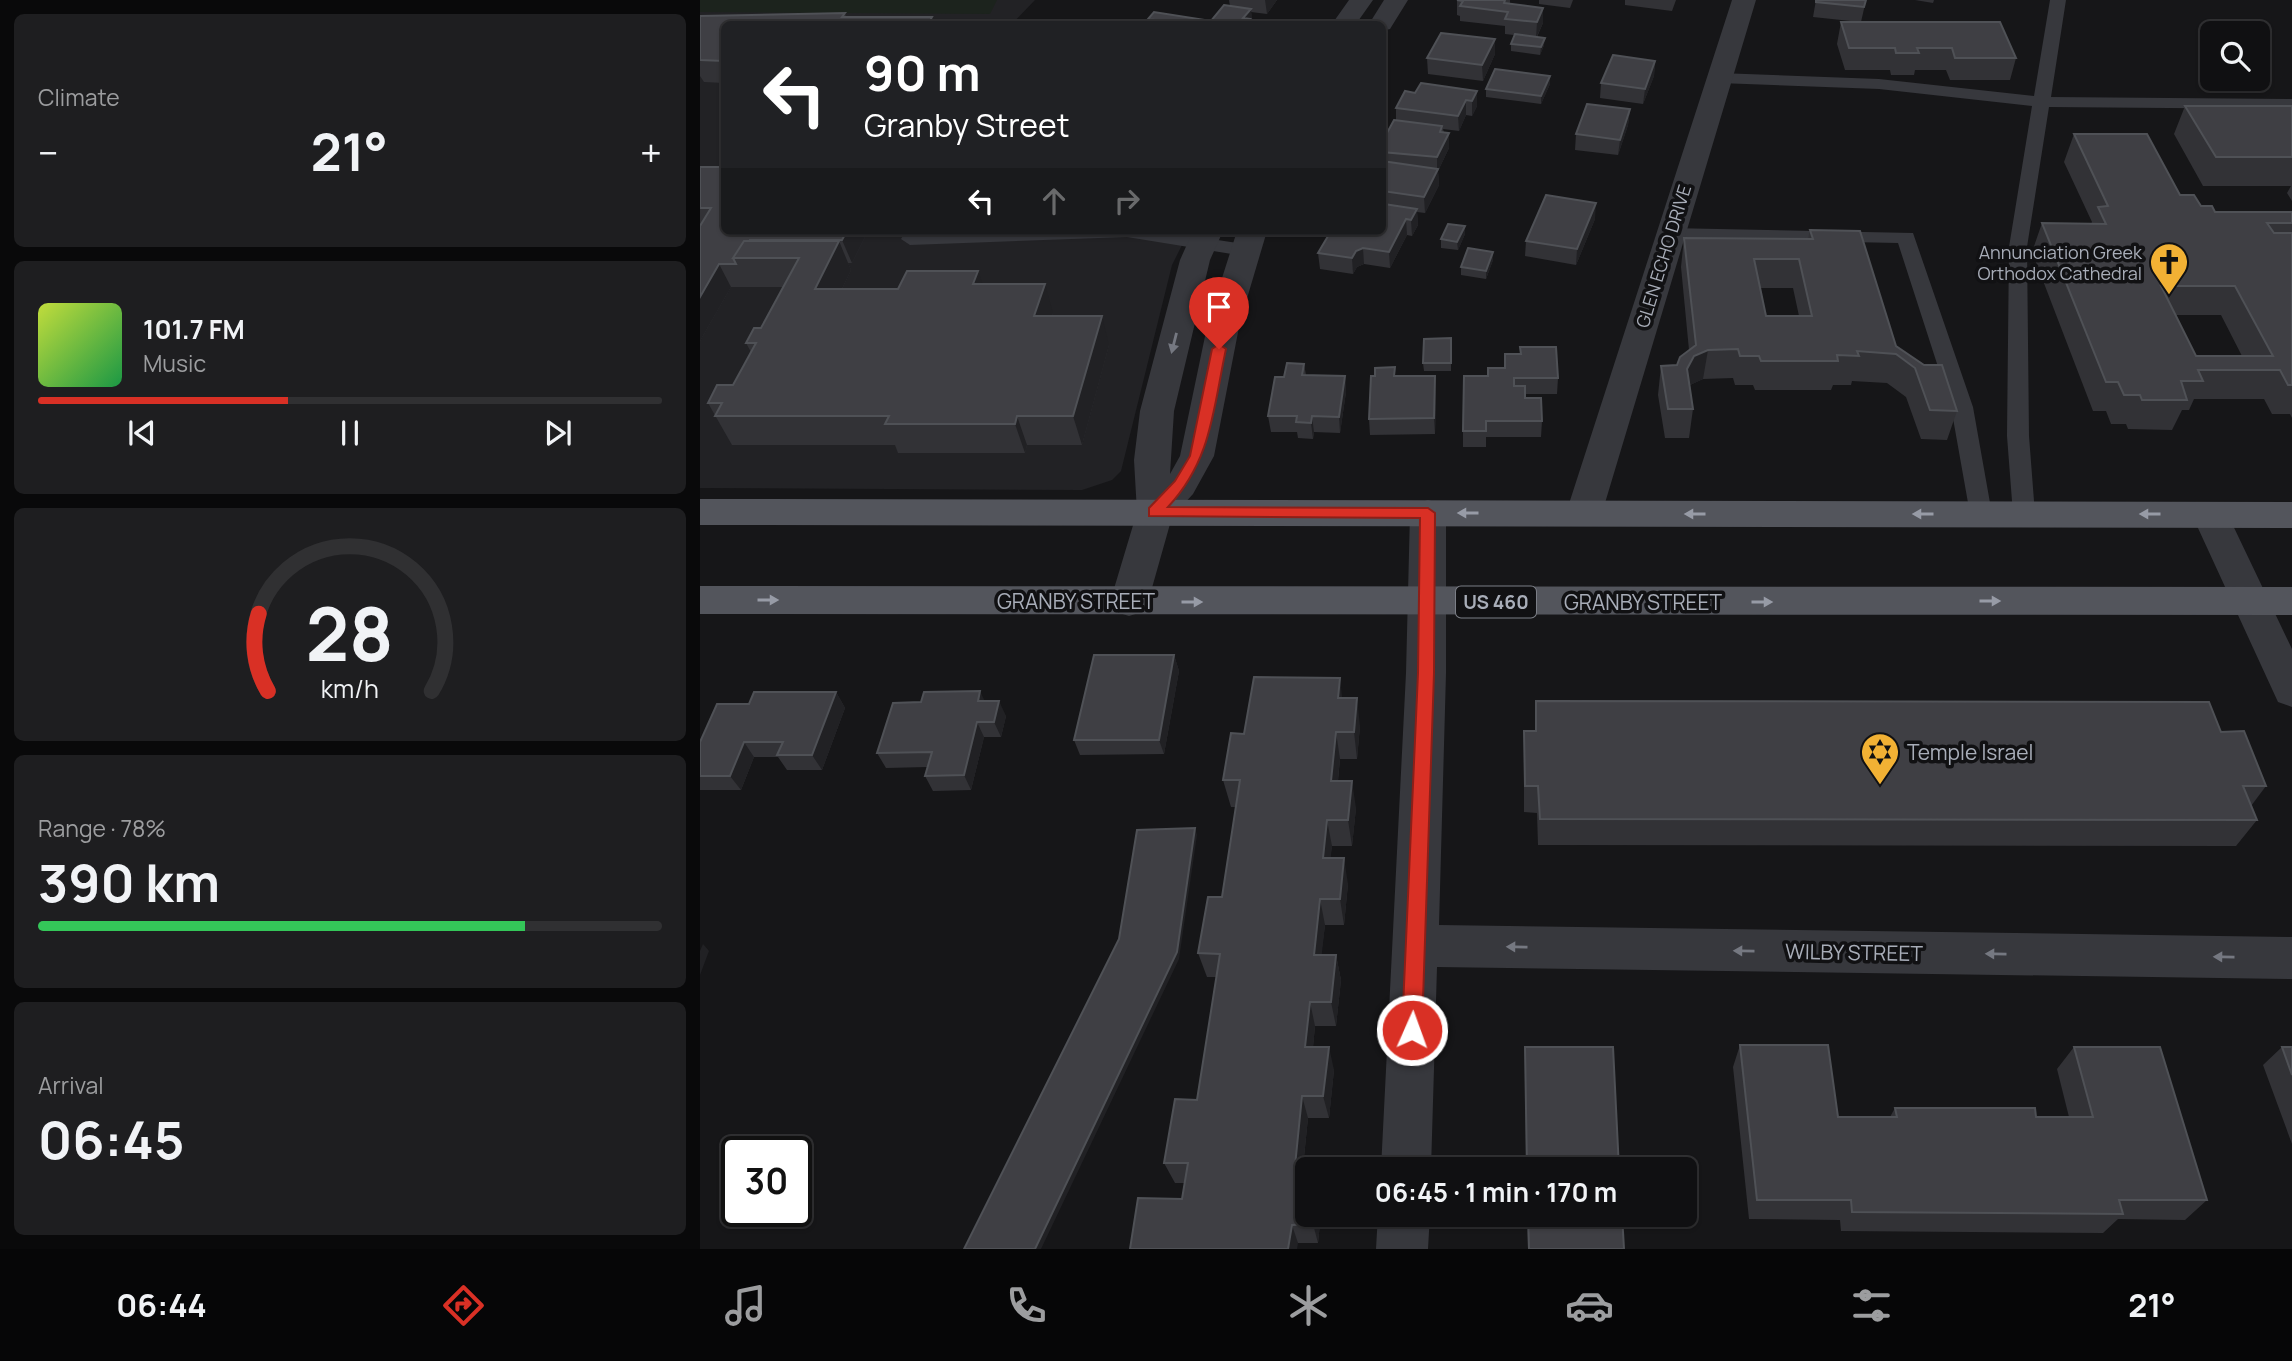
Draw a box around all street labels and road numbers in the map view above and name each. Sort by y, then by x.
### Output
street label: GLEN ECHO DRIVE [1630,182,1696,330]
road number: US 460 [1456,586,1536,618]
street label: GRANBY STREET [997,587,1156,615]
street label: GRANBY STREET [1564,588,1723,616]
street label: WILBY STREET [1785,937,1924,967]

